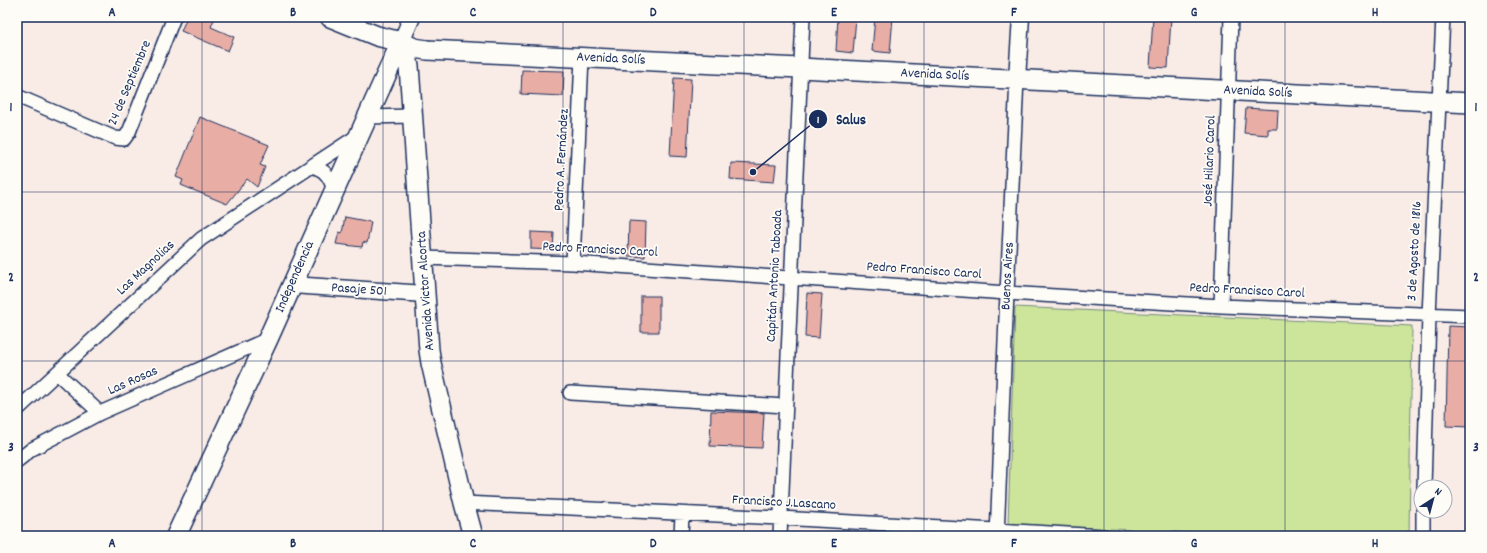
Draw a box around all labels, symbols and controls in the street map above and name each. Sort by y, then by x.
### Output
text: A [108,4,116,23]
text: B [290,4,296,23]
text: C [470,4,477,23]
text: D [650,4,657,23]
text: E [831,4,838,23]
text: F [1011,4,1017,23]
text: G [1191,4,1198,23]
text: H [1372,4,1379,23]
street label: 24 de Septiembre [103,37,157,129]
street label: Avenida Solís [576,47,646,71]
street label: Avenida Solís [900,63,970,87]
street label: Avenida Solís [1223,80,1293,104]
text: 1 [10,99,13,118]
text: 1 [1475,99,1478,118]
callout: Salus [808,105,874,132]
street label: Pedro A. Fernández [549,108,575,212]
text: Salus [836,110,866,132]
text: 1 [817,112,820,129]
street label: José Hilario Carol [1198,114,1222,207]
street label: 3 de Agosto de 1816 [1402,200,1428,302]
street label: Capitán Antonio Taboada [762,209,788,343]
street label: Avenida Victor Alcorta [412,230,440,351]
street label: Las Magnolias [112,236,180,300]
street label: Pedro Francisco Carol [542,237,659,263]
street label: Independencia [270,238,320,316]
street label: Buenos Aires [996,241,1020,311]
street label: Pedro Francisco Carol [866,257,983,285]
text: 2 [8,269,14,288]
text: 2 [1473,269,1479,288]
street label: Pasaje 501 [331,278,387,302]
street label: Pedro Francisco Carol [1189,278,1306,304]
street label: Las Rosas [105,361,161,401]
text: 3 [8,439,14,458]
text: 3 [1473,439,1479,458]
north arrow [1413,479,1453,519]
text: N [1431,484,1445,501]
street label: Francisco J.Lascano [731,490,837,516]
text: A [108,535,116,553]
text: B [290,535,296,553]
text: C [470,535,477,553]
text: D [650,535,657,553]
text: E [831,535,838,553]
text: F [1011,535,1017,553]
text: G [1191,535,1198,553]
text: H [1372,535,1379,553]

